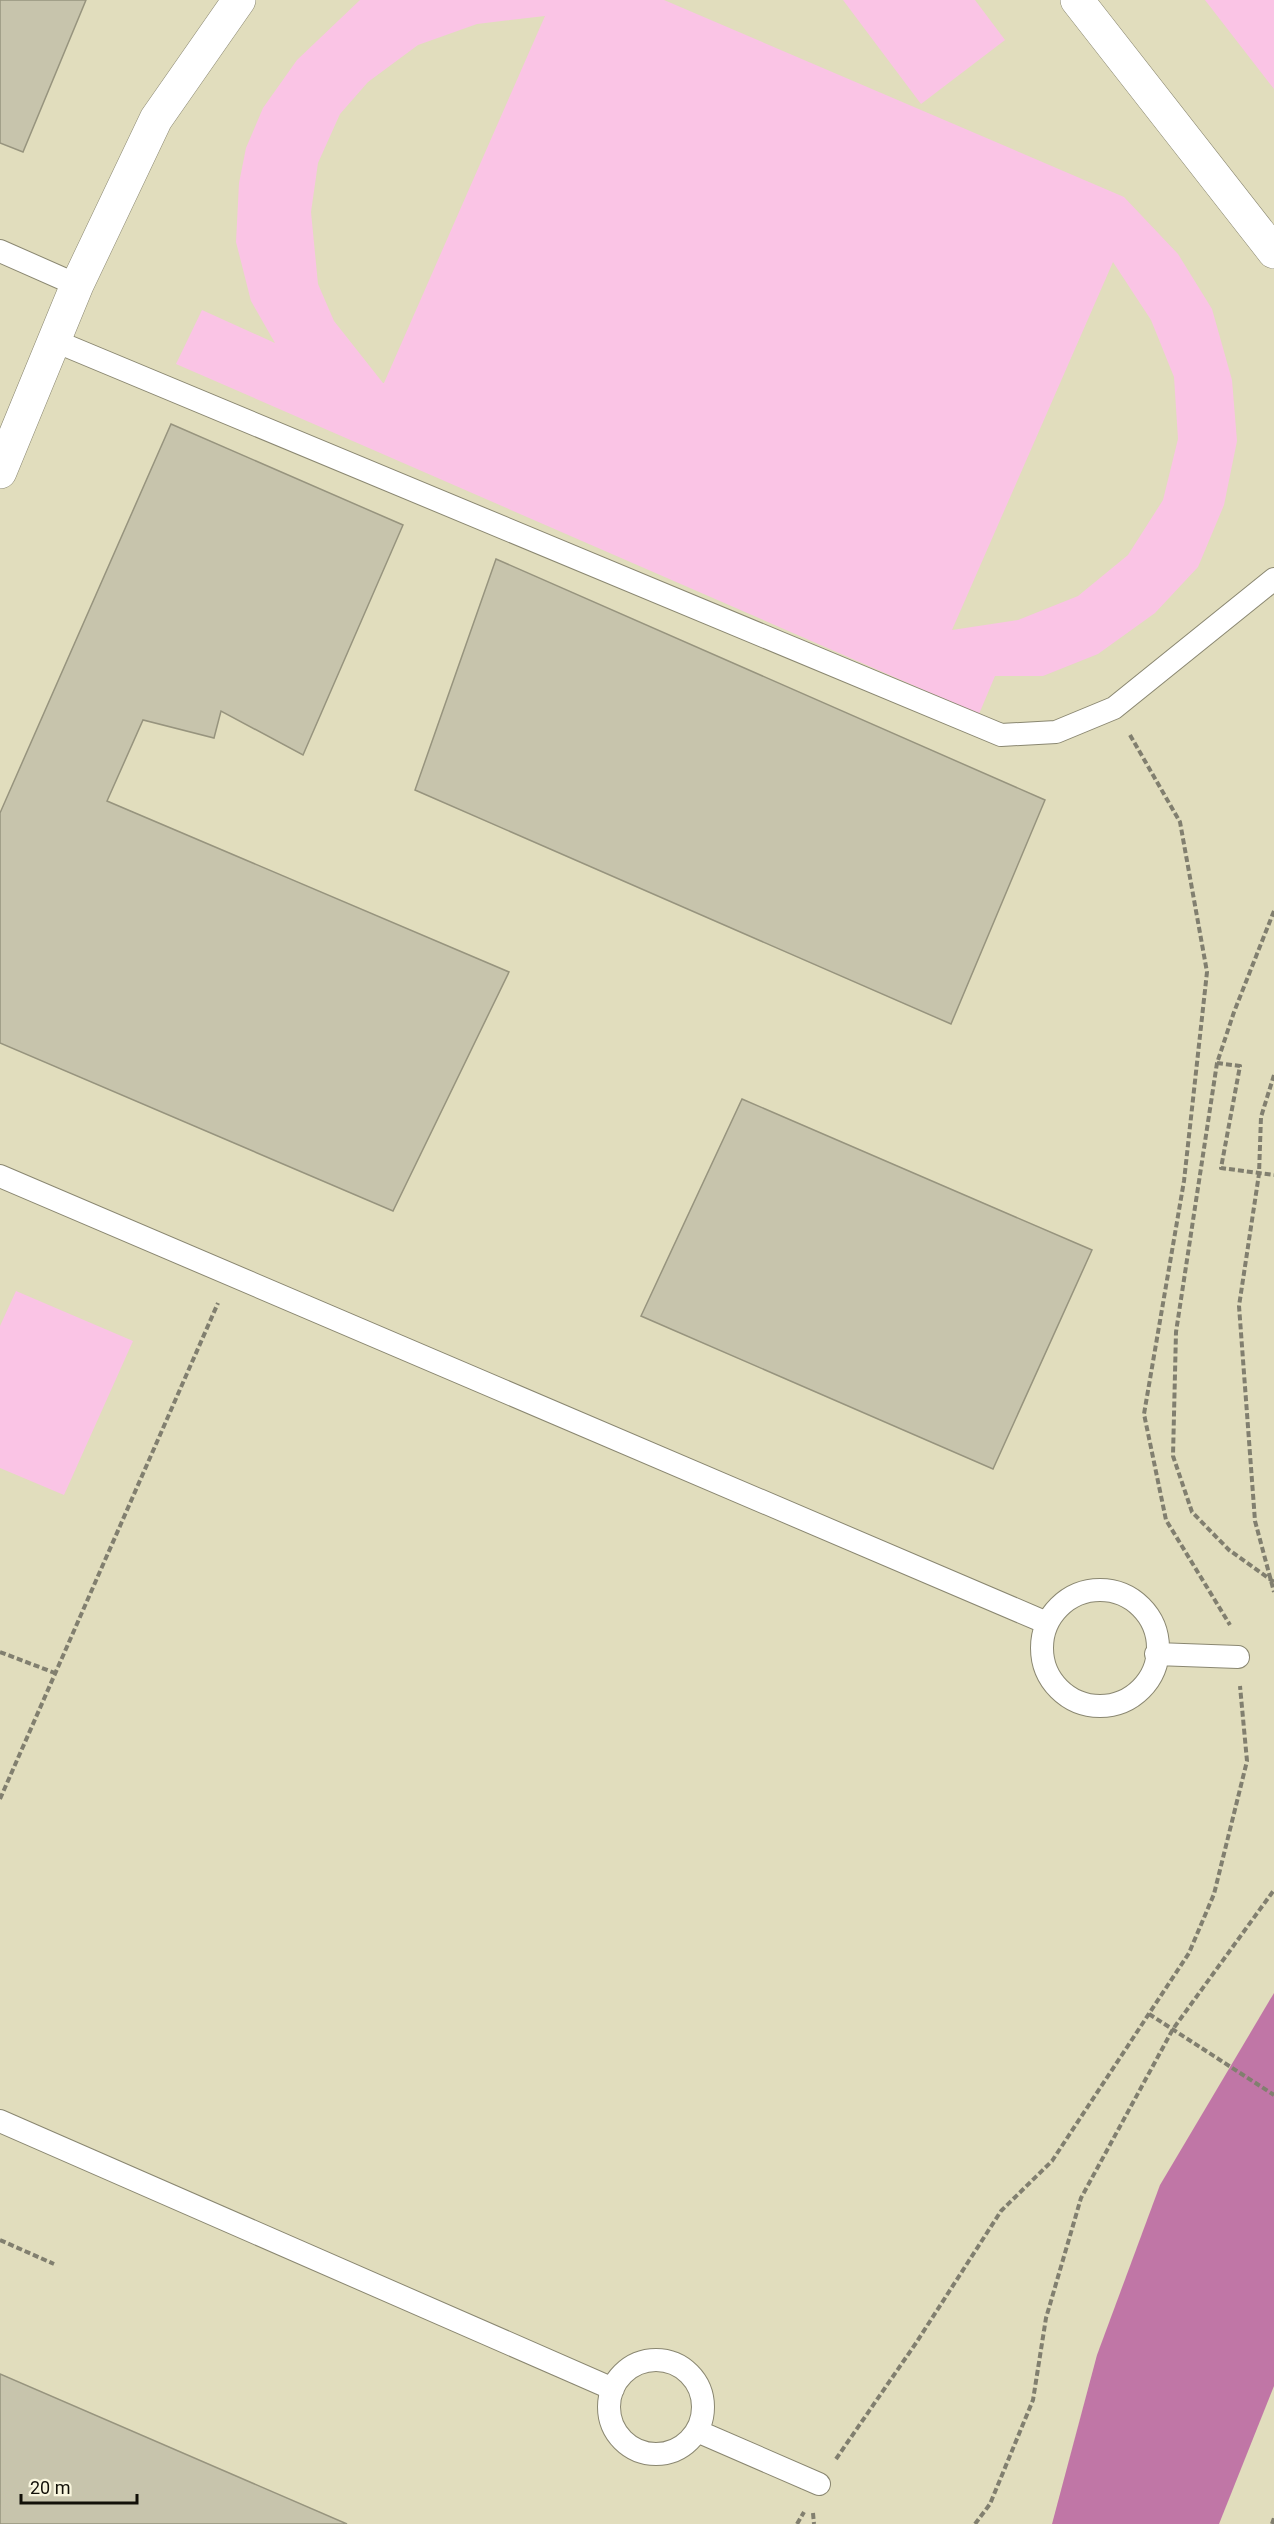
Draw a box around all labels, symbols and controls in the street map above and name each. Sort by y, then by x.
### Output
scale bar [21,2467,136,2505]
text: 20 m [30,2477,70,2498]

